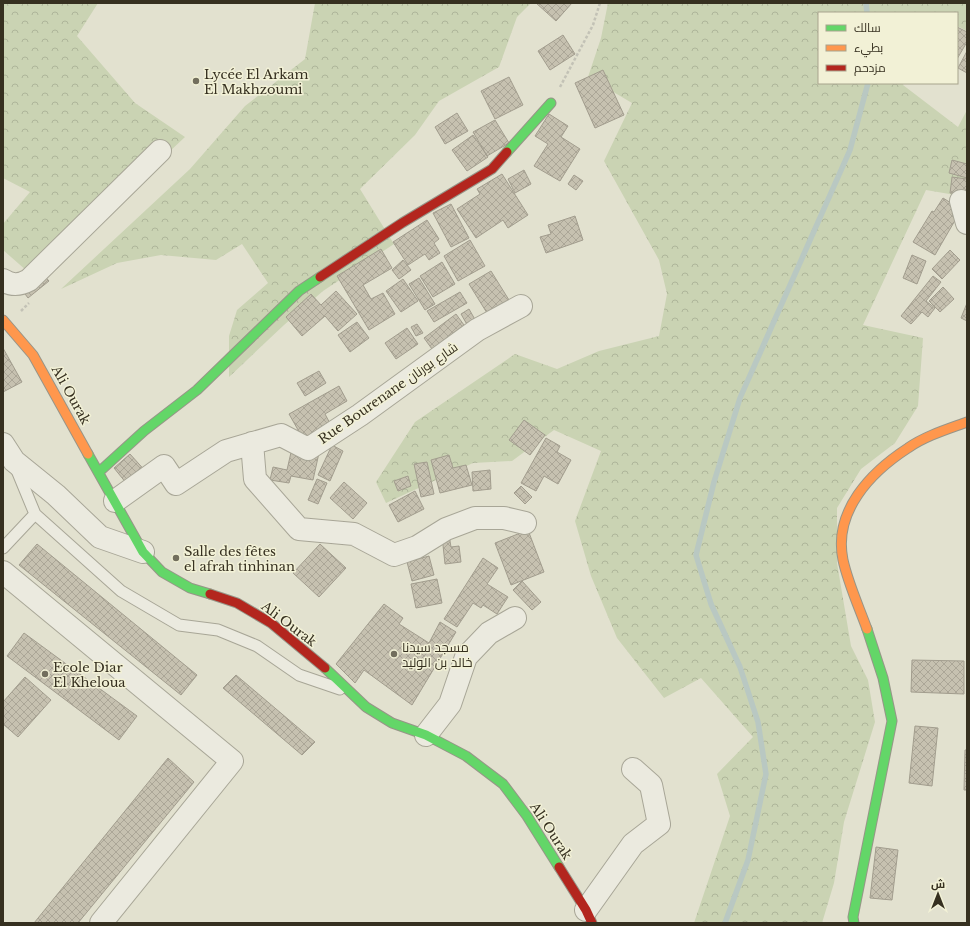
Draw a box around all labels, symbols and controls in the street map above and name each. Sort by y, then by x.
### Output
legend [818,12,958,84]
text: سالك [854,20,881,35]
text: بطيء [854,40,883,58]
text: مزدحم [854,60,886,76]
place label: Lycée El Arkam El Makhzoumi [204,66,308,98]
marker: Lycée El Arkam El Makhzoumi [191,76,201,86]
street label: Rue Bourenane شارع بورنان [315,338,461,448]
street label: Ali Ourak [47,362,94,427]
place label: Salle des fêtes el afrah tinhinan [184,543,295,575]
marker: Salle des fêtes el afrah tinhinan [171,553,181,563]
street label: Ali Ourak [257,597,320,650]
place label: مسجد سيدنا خالد بن الوليد [402,639,473,671]
marker: مسجد سيدنا خالد بن الوليد [389,649,399,659]
place label: Ecole Diar El Kheloua [53,659,126,691]
marker: Ecole Diar El Kheloua [40,669,50,679]
street label: Ali Ourak [526,798,576,863]
north arrow [918,874,958,914]
text: ش [931,877,945,891]

